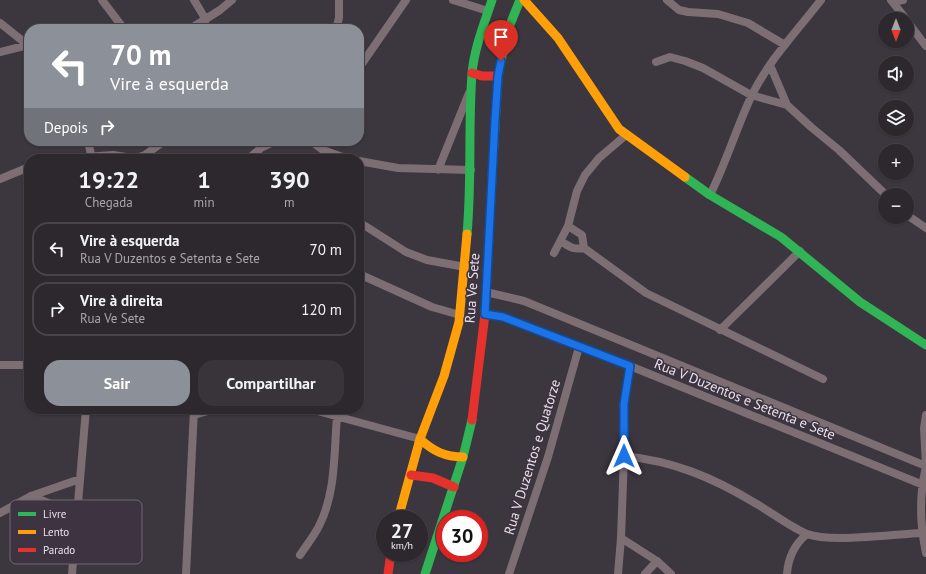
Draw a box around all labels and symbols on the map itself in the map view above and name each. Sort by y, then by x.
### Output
north arrow [878,12,914,48]
pin [484,20,518,61]
street label: Rua Ve Sete [461,252,483,324]
street label: Rua V Duzentos e Setenta e Sete [652,354,838,444]
street label: Rua V Duzentos e Quatorze [500,377,564,537]
position arrow [603,435,645,477]
legend [10,500,142,564]
text: Livre [43,507,67,521]
speed limit sign: 30 [436,510,488,562]
text: Lento [43,525,69,539]
text: Parado [43,543,75,557]

